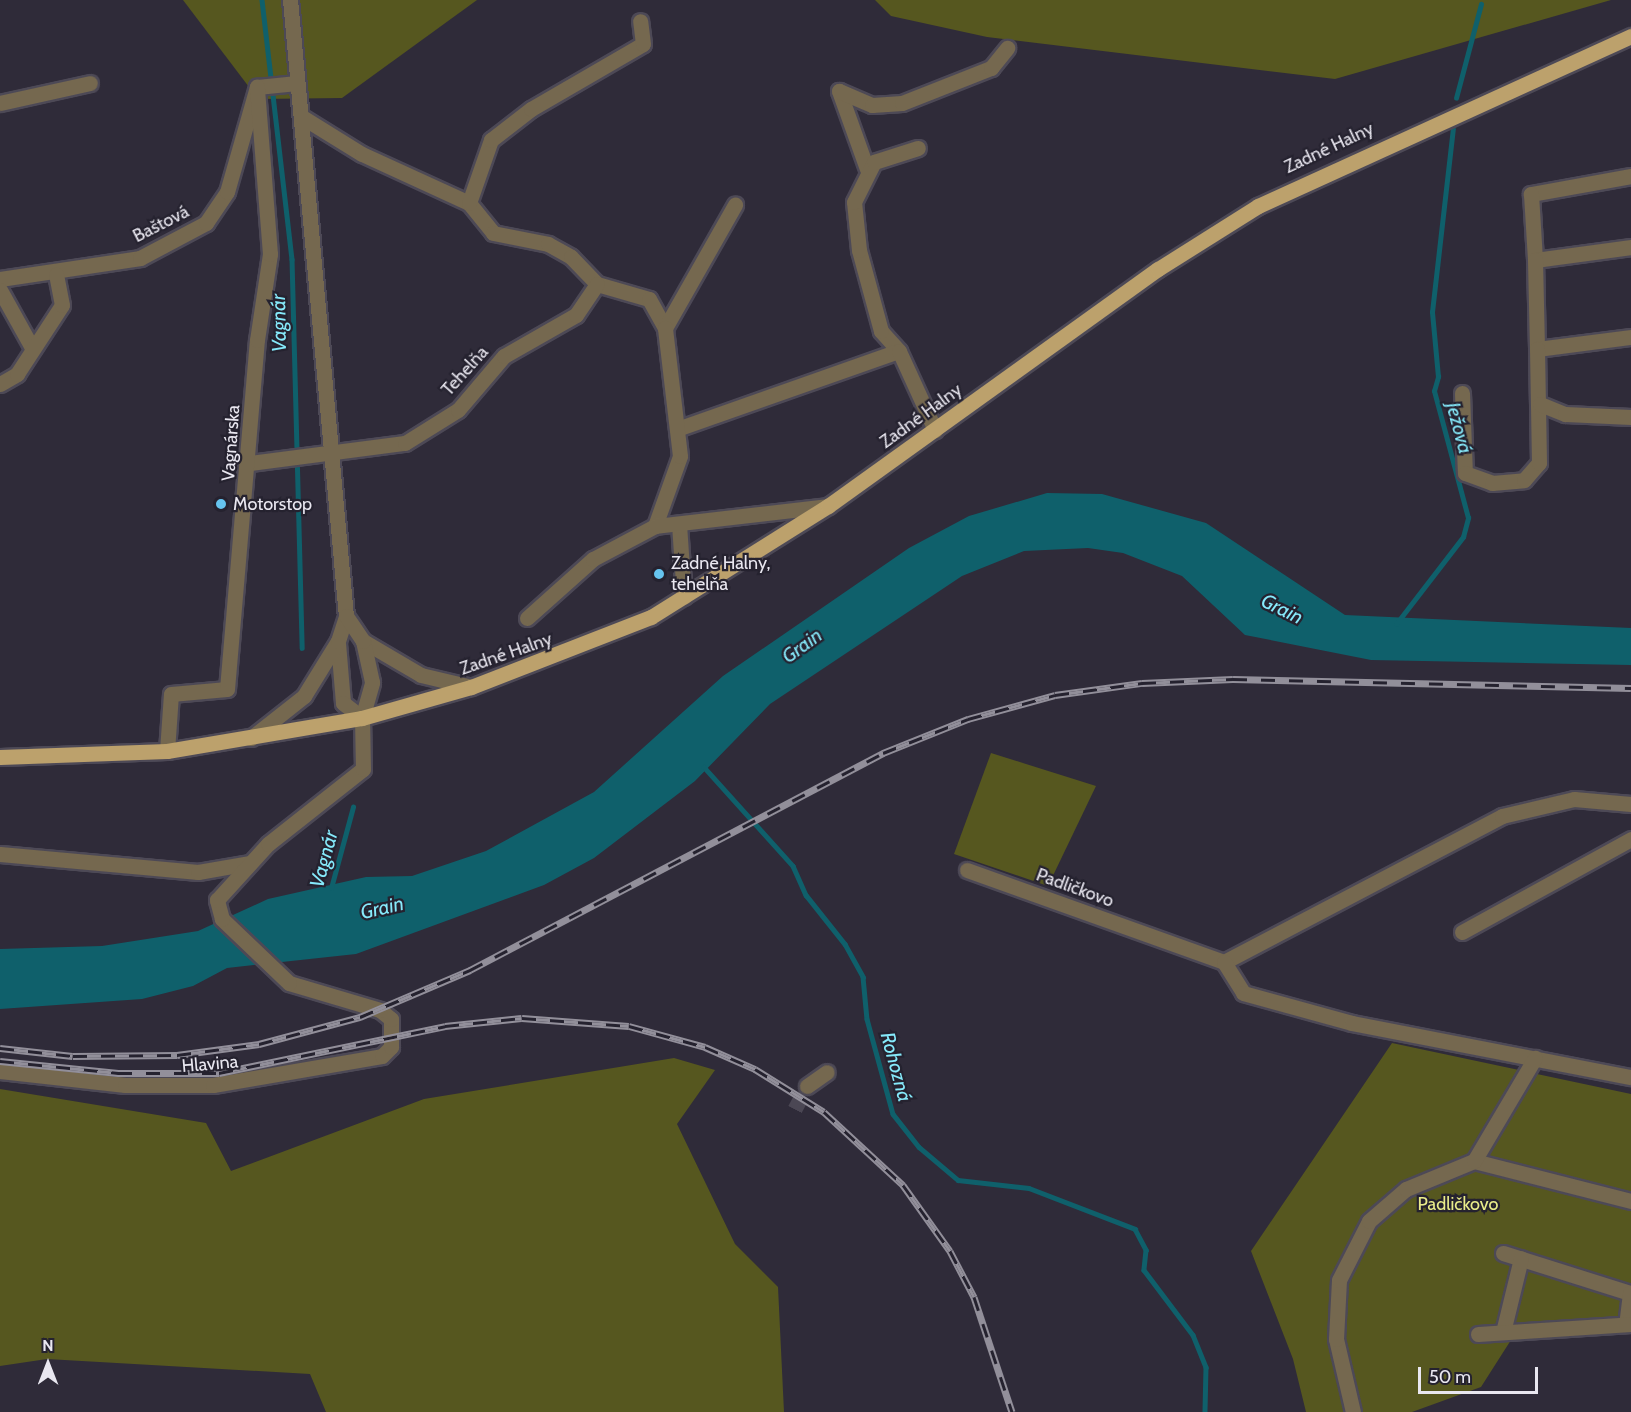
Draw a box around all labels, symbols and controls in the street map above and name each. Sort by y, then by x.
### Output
street label: Zadné Halny [1281,118,1377,178]
street label: Baštová [129,201,193,247]
water label: Vagnár [266,294,292,352]
street label: Tehelňa [437,342,493,400]
street label: Zadné Halny [876,379,966,453]
water label: Ježová [1441,400,1477,456]
street label: Vagnárska [218,404,244,482]
place label: Motorstop [233,493,312,515]
marker: Motorstop [214,497,228,511]
place label: Zadné Halny, tehelňa [671,553,770,596]
marker: Zadné Halny, tehelňa [652,567,666,581]
water label: Grain [1257,589,1307,629]
water label: Grain [777,623,827,669]
street label: Zadné Halny [457,628,555,680]
water label: Vagnár [305,828,343,890]
street label: Padličkovo [1033,864,1117,912]
water label: Grain [358,891,406,925]
water label: Rohozná [875,1030,917,1104]
street label: Hlavina [181,1051,239,1077]
park label: Padličkovo [1418,1193,1498,1215]
north arrow [18,1334,78,1394]
text: N [42,1336,54,1355]
scale bar [1421,1355,1541,1393]
text: 50 m [1429,1366,1471,1388]

